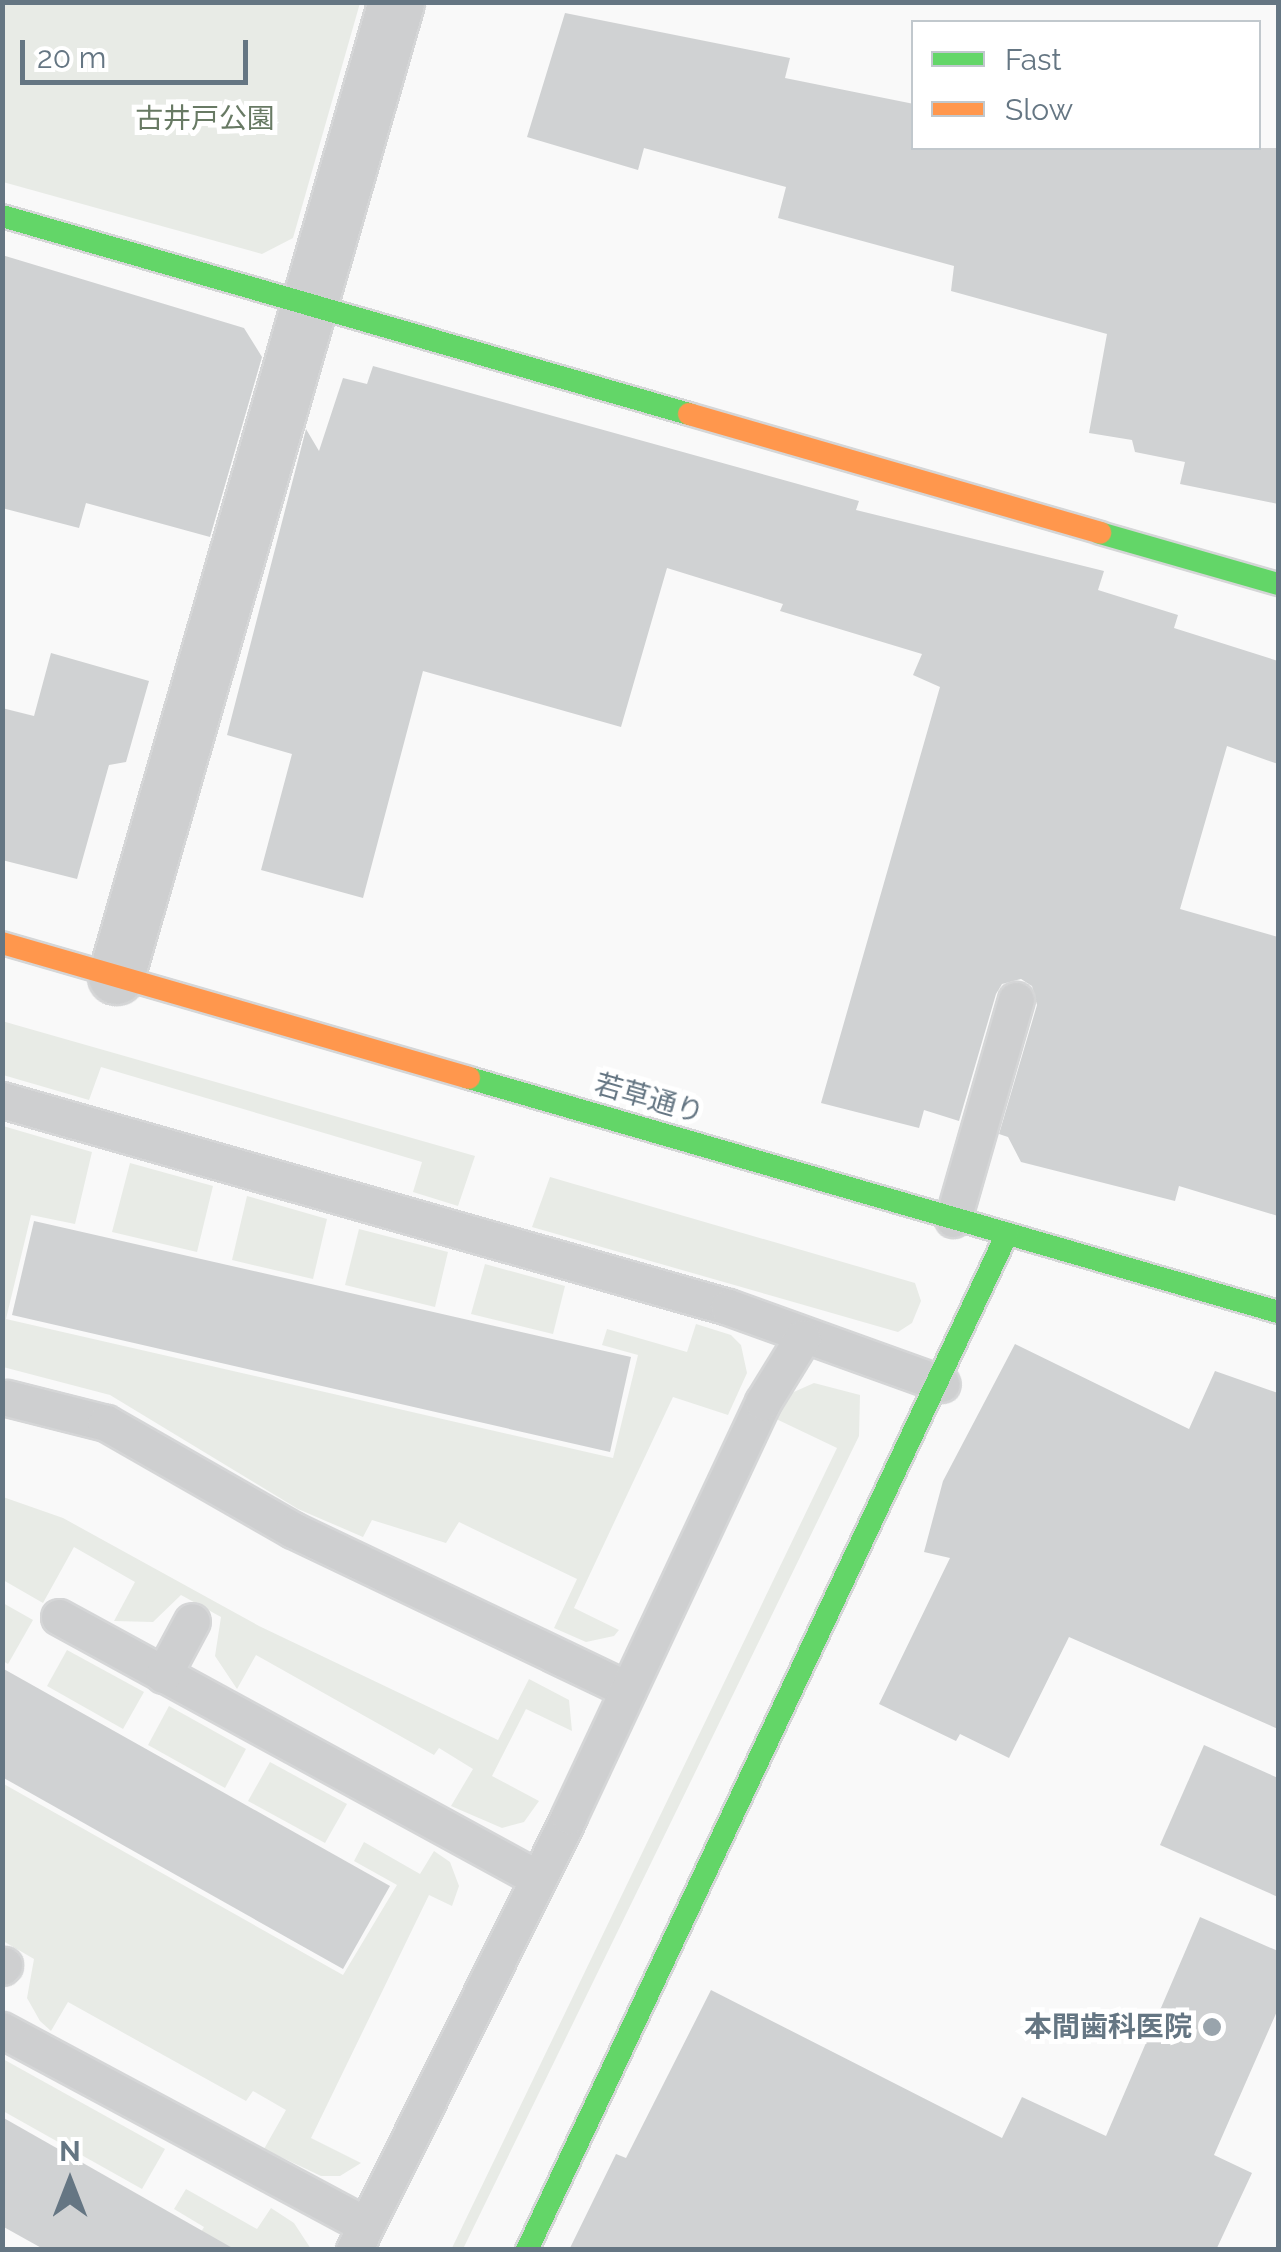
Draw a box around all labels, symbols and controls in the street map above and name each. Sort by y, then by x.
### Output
scale bar [25,20,252,82]
legend [911,20,1261,150]
text: 20 m [37,40,106,75]
text: Fast [1005,42,1062,77]
text: Slow [1005,92,1073,127]
park label: 古井戸公園 [135,102,275,136]
street label: 若草通り [591,1067,707,1131]
place label: 本間歯科医院 [1024,2010,1192,2044]
marker: 本間歯科医院 [1201,2016,1223,2038]
north arrow [20,2132,120,2232]
text: N [59,2135,81,2168]

